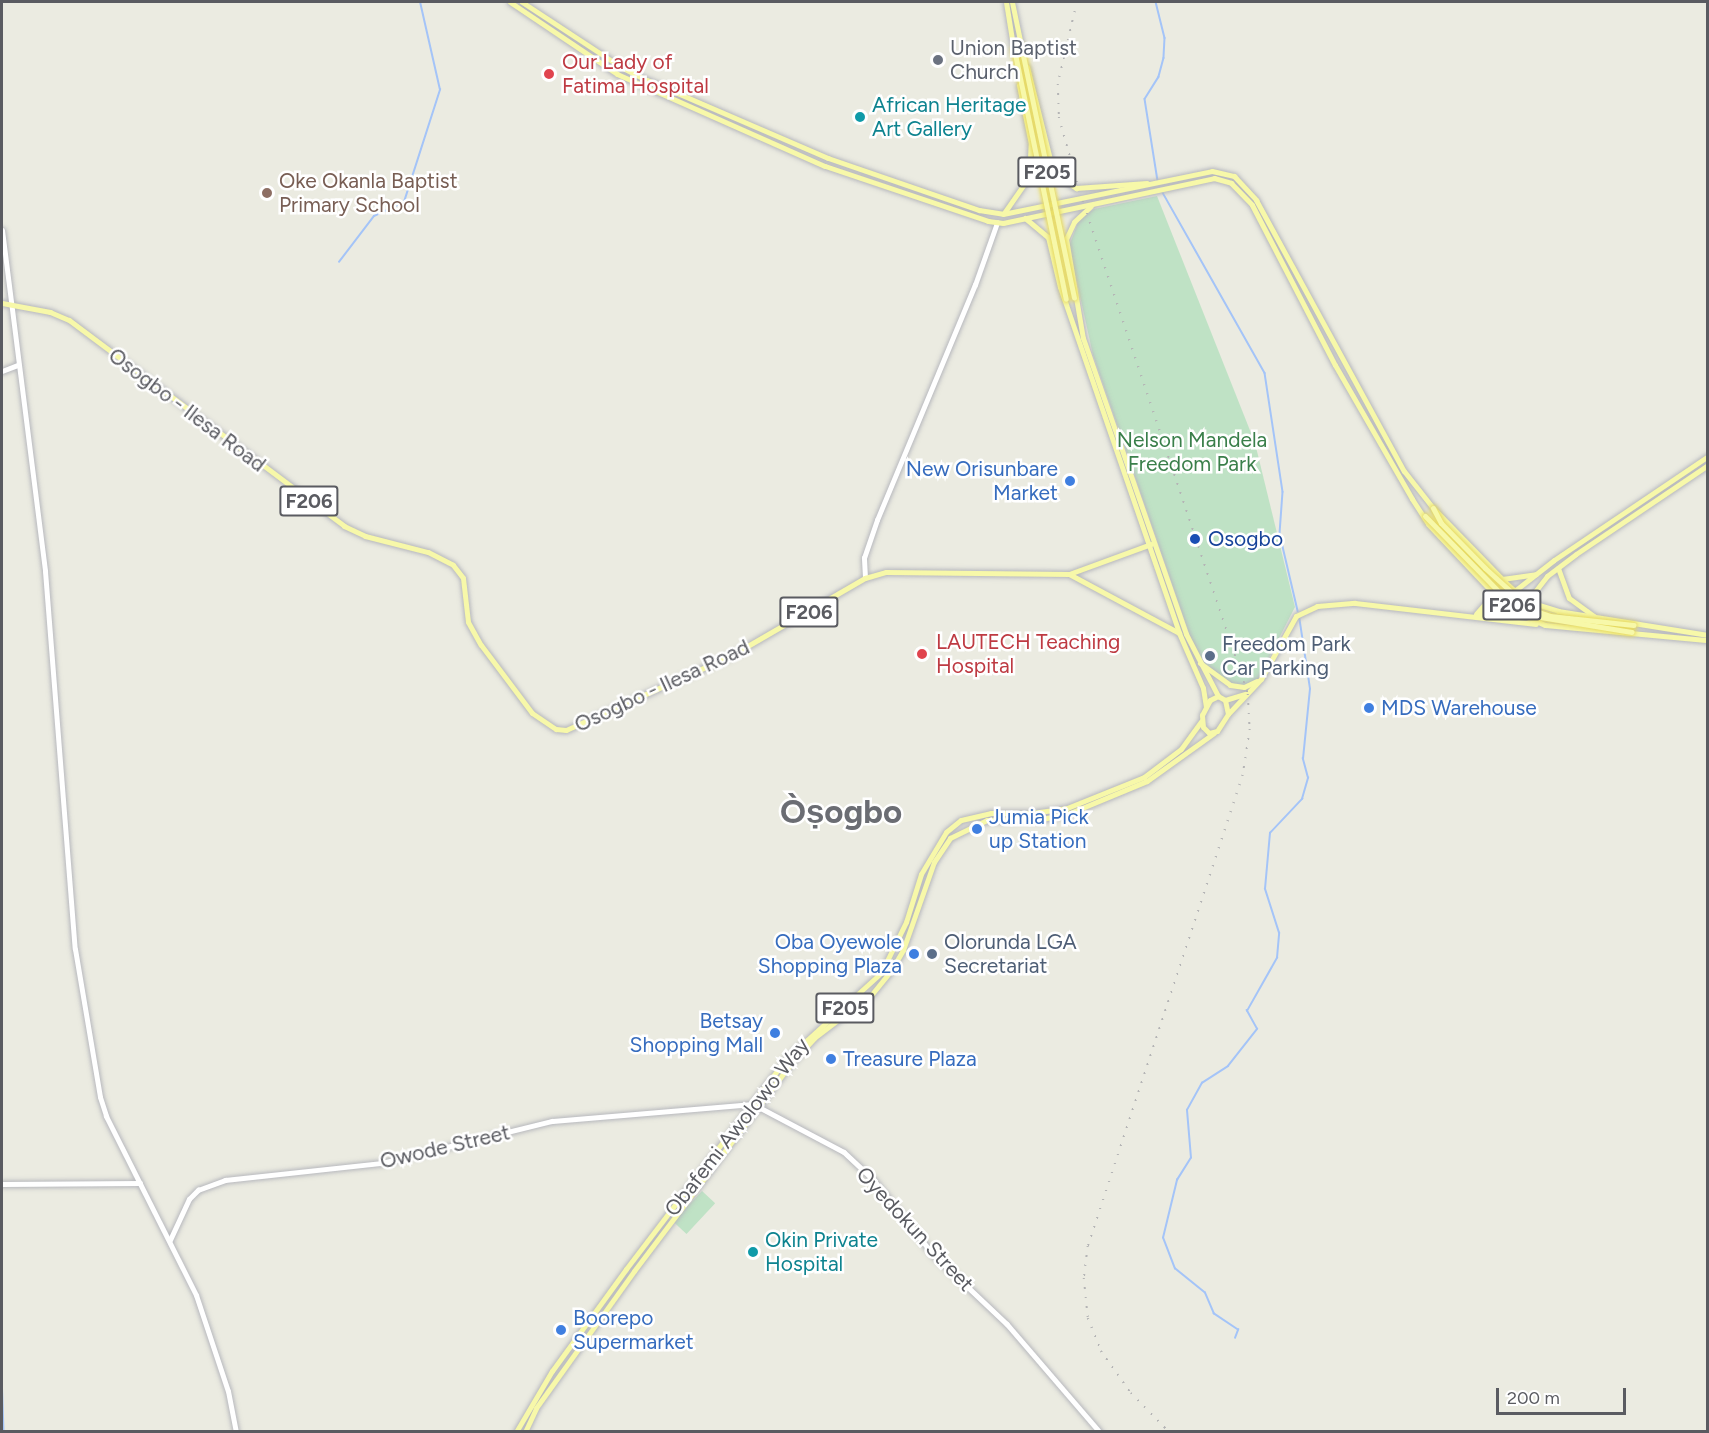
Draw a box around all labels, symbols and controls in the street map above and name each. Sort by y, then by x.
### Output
place label: Union Baptist Church [950,35,1077,85]
place label: Our Lady of Fatima Hospital [562,49,709,99]
marker: Union Baptist Church [931,53,945,67]
marker: Our Lady of Fatima Hospital [540,65,558,83]
place label: African Heritage Art Gallery [872,92,1027,142]
marker: African Heritage Art Gallery [853,110,867,124]
road number: F205 [1017,155,1077,189]
place label: Oke Okanla Baptist Primary School [279,168,458,218]
marker: Oke Okanla Baptist Primary School [260,186,274,200]
street label: Osogbo - Ilesa Road [104,343,270,477]
park label: Nelson Mandela Freedom Park [1117,427,1267,477]
place label: New Orisunbare Market [906,456,1058,506]
marker: New Orisunbare Market [1063,474,1077,488]
road number: F206 [279,484,339,518]
place label: Osogbo [1208,526,1283,552]
marker: Osogbo [1186,530,1204,548]
road number: F206 [1482,588,1542,622]
road number: F206 [779,595,839,629]
place label: LAUTECH Teaching Hospital [936,629,1120,679]
place label: Freedom Park Car Parking [1222,631,1351,681]
street label: Osogbo - Ilesa Road [571,634,753,738]
marker: LAUTECH Teaching Hospital [913,645,931,663]
marker: Freedom Park Car Parking [1203,649,1217,663]
place label: MDS Warehouse [1381,695,1537,721]
marker: MDS Warehouse [1362,701,1376,715]
district label: Òṣogbo [780,792,902,832]
place label: Jumia Pick up Station [989,804,1089,854]
marker: Jumia Pick up Station [970,822,984,836]
place label: Oba Oyewole Shopping Plaza [758,929,902,979]
place label: Olorunda LGA Secretariat [944,929,1077,979]
marker: Oba Oyewole Shopping Plaza [907,947,921,961]
marker: Olorunda LGA Secretariat [925,947,939,961]
road number: F205 [815,991,875,1025]
place label: Betsay Shopping Mall [630,1008,763,1058]
marker: Betsay Shopping Mall [768,1026,782,1040]
street label: Obafemi Awolowo Way [659,1033,815,1221]
place label: Treasure Plaza [843,1046,977,1072]
marker: Treasure Plaza [824,1052,838,1066]
street label: Owode Street [378,1120,512,1174]
street label: Oyedokun Street [851,1162,979,1296]
place label: Okin Private Hospital [765,1227,878,1277]
marker: Okin Private Hospital [746,1245,760,1259]
place label: Boorepo Supermarket [573,1305,694,1355]
marker: Boorepo Supermarket [554,1323,568,1337]
scale bar [1499,1376,1630,1414]
text: 200 m [1507,1387,1560,1409]

